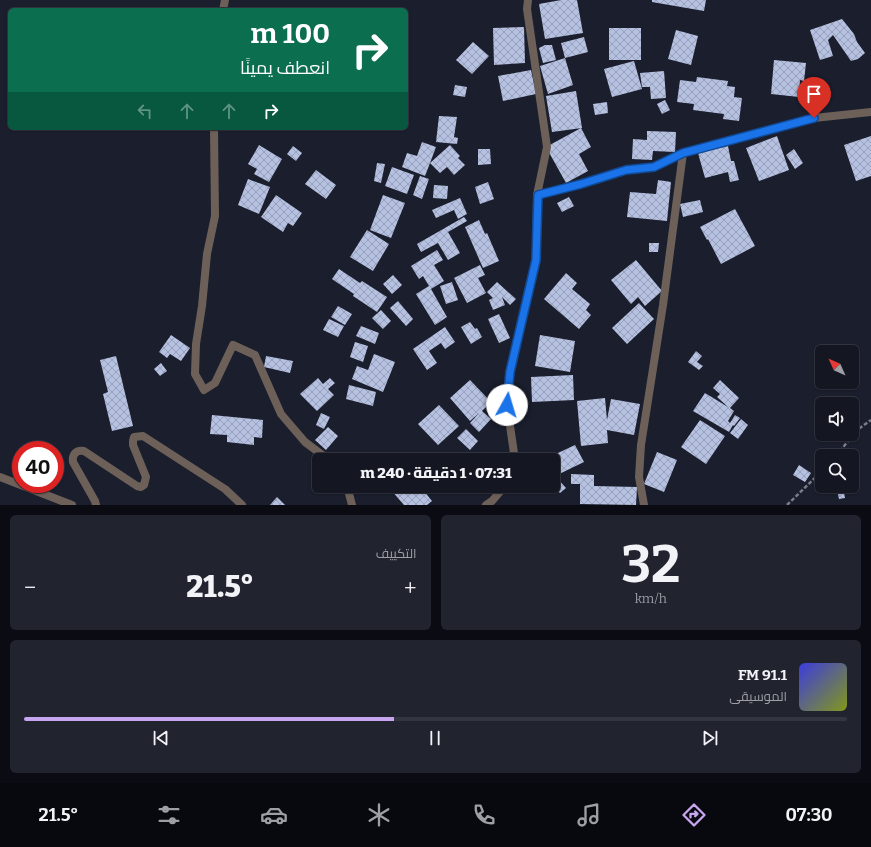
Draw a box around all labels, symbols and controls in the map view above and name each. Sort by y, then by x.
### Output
text: 100 m [251,17,330,50]
icon: right [344,24,396,76]
text: انعطف يمينًا [240,57,330,79]
pin [797,77,831,118]
icon: arrive [803,83,825,105]
icon: left [134,100,156,122]
icon: ahead [176,100,198,122]
icon: ahead [218,100,240,122]
icon: right [260,100,282,122]
north arrow [815,345,859,389]
map controls [815,345,859,493]
position arrow [486,384,528,426]
button: sound [815,397,859,441]
speed limit sign: 40 [12,441,64,493]
button: search [815,449,859,493]
text: 07:31 · 1 دقيقة · 240 m [360,464,512,482]
text: 32 [621,533,680,596]
text: التكييف [376,546,417,561]
text: 21.5° [186,569,254,605]
text: − [24,574,36,601]
text: + [404,574,416,601]
text: km/h [635,591,667,606]
text: 91.1 FM [738,666,787,684]
text: الموسيقى [729,689,787,704]
icon: previous [150,727,172,749]
icon: pause [424,727,446,749]
icon: next [699,727,721,749]
icon: filters [155,801,183,829]
icon: car [260,801,288,829]
icon: climate [365,801,393,829]
icon: phone [470,801,498,829]
icon: music [575,801,603,829]
icon: directions [680,801,708,829]
text: 21.5° [39,804,78,826]
text: 07:30 [785,804,833,826]

